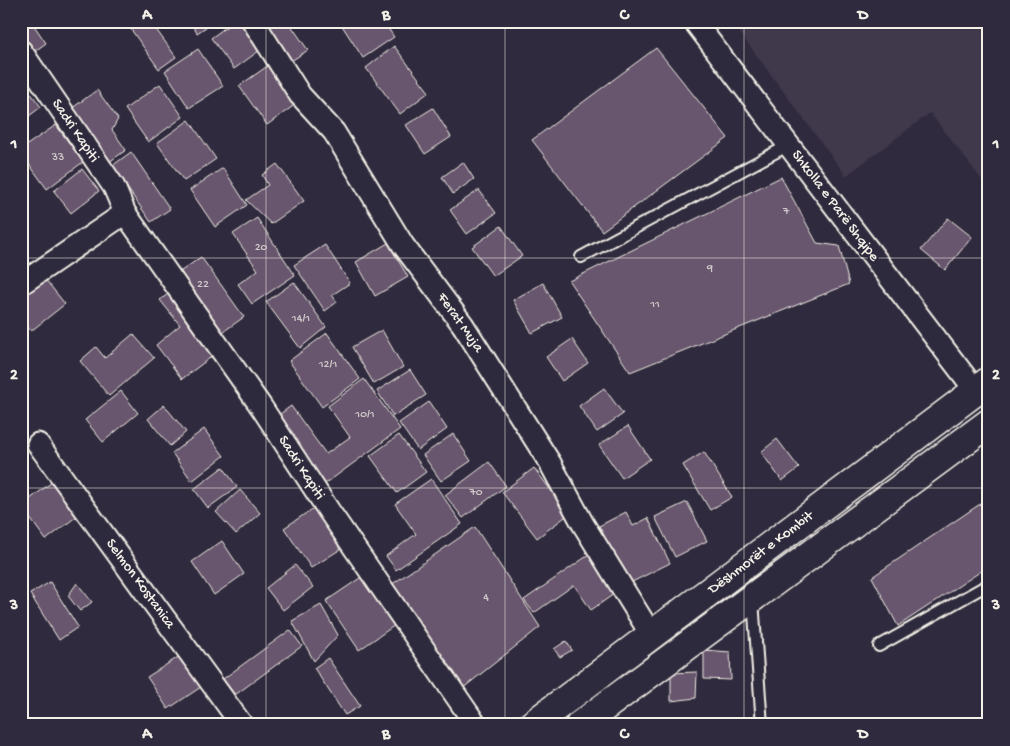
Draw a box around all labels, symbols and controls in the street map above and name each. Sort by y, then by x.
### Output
text: A [141,7,153,26]
text: B [381,7,391,26]
text: C [619,7,630,26]
text: D [856,7,869,26]
street label: Sadri Kapiti [47,96,103,166]
text: 1 [10,136,17,155]
text: 1 [992,136,999,155]
street label: Shkolla e Parë Shqipe [787,147,883,265]
house number: 33 [51,151,64,165]
house number: 7 [782,205,790,219]
house number: 20 [255,241,268,255]
house number: 9 [706,262,713,276]
house number: 22 [197,278,209,292]
street label: Ferat Muja [432,289,488,357]
house number: 11 [649,298,660,312]
house number: 14/1 [291,312,310,326]
house number: 12/1 [318,358,337,372]
text: 2 [10,367,18,386]
text: 2 [992,367,1000,386]
house number: 10/1 [354,408,375,422]
street label: Sadri Kapiti [274,433,328,503]
house number: 70 [468,486,483,500]
street label: Dëshmorët e Kombit [704,506,819,599]
street label: Selmon Kostanica [101,535,179,633]
house number: 4 [483,591,489,605]
text: 3 [9,597,18,616]
text: 3 [991,597,1000,616]
text: A [141,726,153,745]
text: B [381,726,391,745]
text: C [619,726,630,745]
text: D [856,726,869,745]

